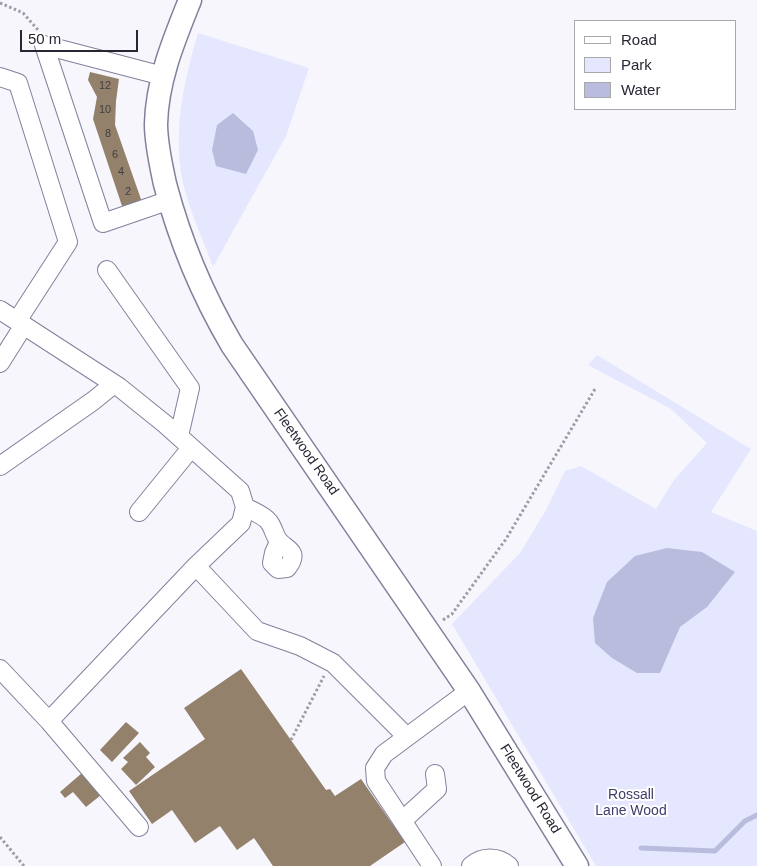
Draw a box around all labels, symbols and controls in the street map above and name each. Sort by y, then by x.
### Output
scale bar [22,20,140,52]
legend [574,20,737,110]
text: 50 m [28,30,61,47]
text: Road [621,31,657,48]
text: Park [621,56,652,73]
house number: 12 [99,79,111,93]
text: Water [621,81,660,98]
house number: 10 [99,103,111,117]
house number: 8 [105,127,111,141]
house number: 6 [112,148,118,162]
house number: 4 [118,165,124,179]
house number: 2 [125,185,131,199]
street label: Fleetwood Road [270,405,342,499]
street label: Fleetwood Road [496,741,564,837]
park label: Rossall Lane Wood [595,787,667,820]

